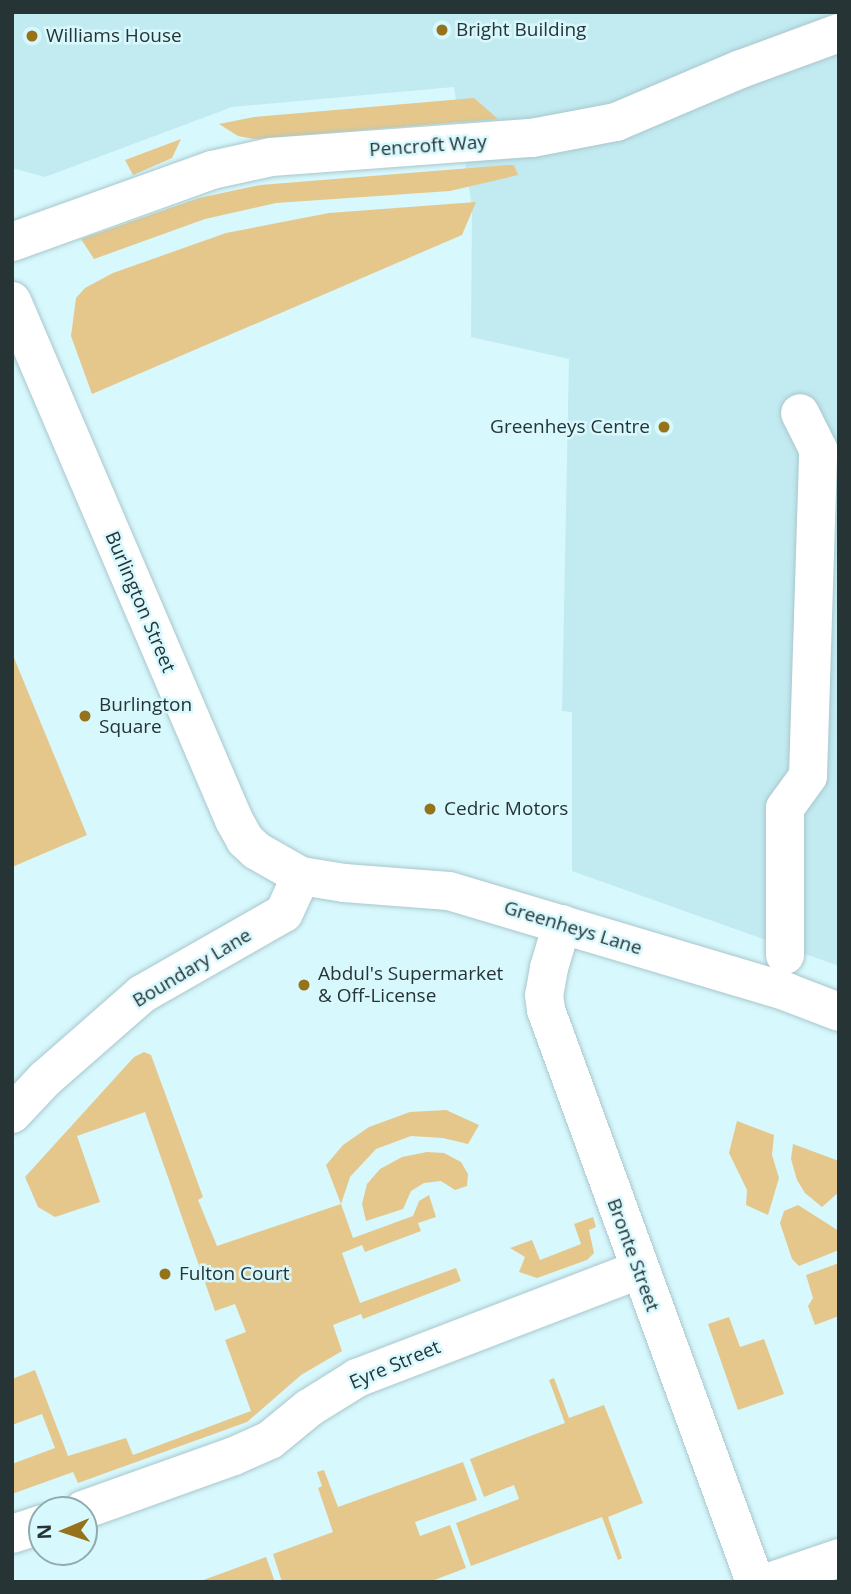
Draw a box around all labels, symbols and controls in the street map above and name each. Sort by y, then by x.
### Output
place label: Bright Building [456,19,586,41]
marker: Bright Building [434,22,450,38]
place label: Williams House [46,25,182,47]
marker: Williams House [24,28,40,44]
street label: Pencroft Way [368,131,488,161]
place label: Greenheys Centre [490,416,650,438]
marker: Greenheys Centre [656,419,672,435]
street label: Burlington Street [100,528,180,676]
place label: Burlington Square [99,694,192,738]
marker: Burlington Square [77,708,93,724]
place label: Cedric Motors [444,798,568,820]
marker: Cedric Motors [422,801,438,817]
street label: Greenheys Lane [501,896,645,960]
street label: Boundary Lane [129,924,255,1012]
place label: Abdul's Supermarket & Off-License [318,963,503,1007]
marker: Abdul's Supermarket & Off-License [296,977,312,993]
street label: Bronte Street [602,1195,664,1315]
place label: Fulton Court [179,1263,290,1285]
marker: Fulton Court [157,1266,173,1282]
street label: Eyre Street [346,1336,444,1394]
north arrow [28,1496,98,1566]
text: N [31,1523,57,1540]

